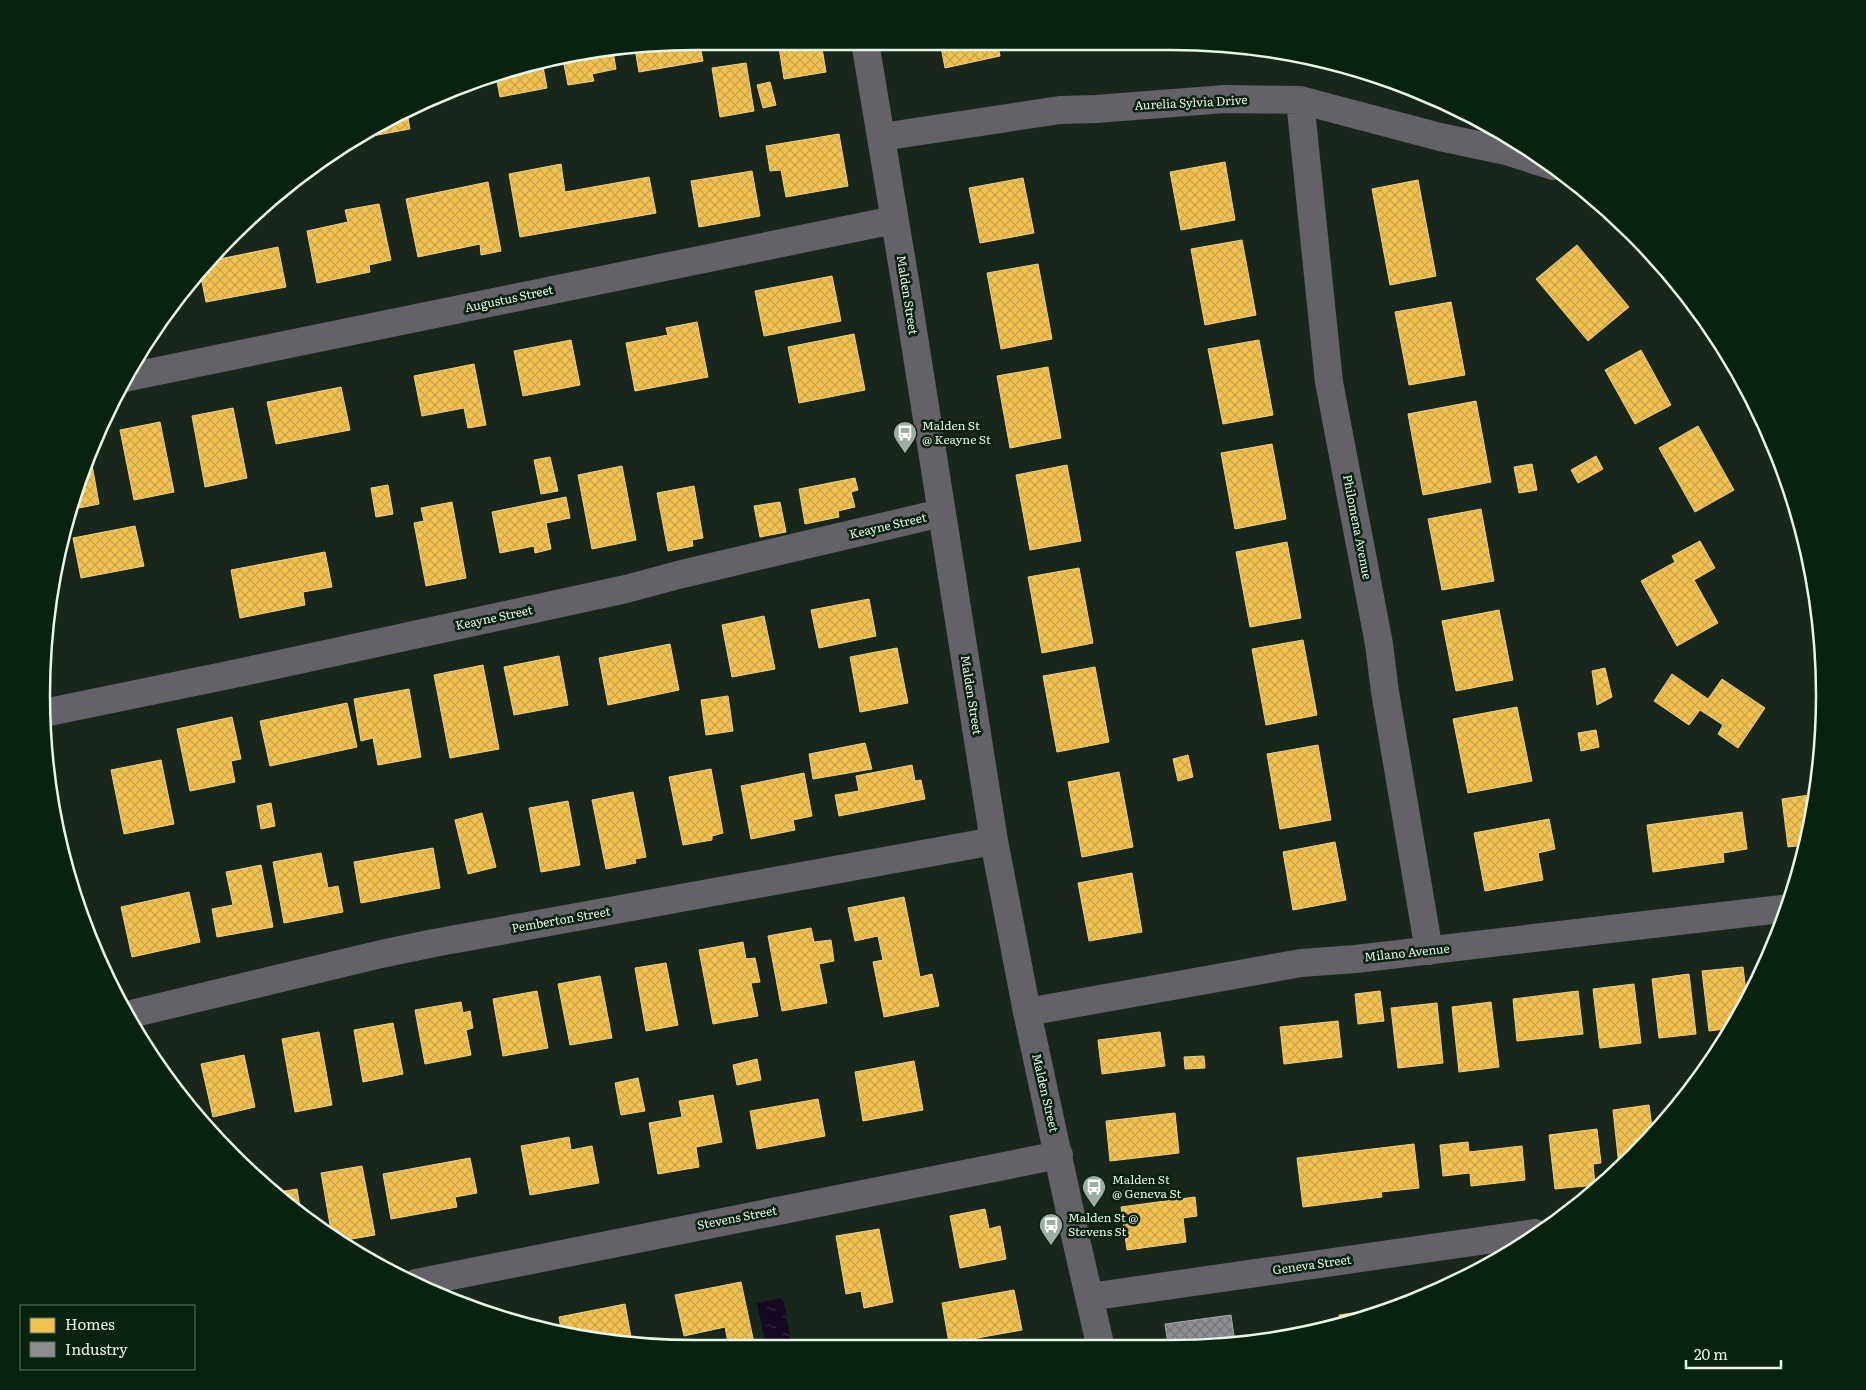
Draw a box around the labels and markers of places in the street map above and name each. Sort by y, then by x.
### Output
place label: Malden St @ Keayne St [922,416,991,448]
bus stop icon: Malden St @ Keayne St [892,420,918,454]
place label: Malden St @ Geneva St [1112,1170,1181,1202]
bus stop icon: Malden St @ Geneva St [1081,1174,1107,1208]
place label: Malden St @ Stevens St [1068,1208,1138,1240]
bus stop icon: Malden St @ Stevens St [1038,1212,1064,1246]

